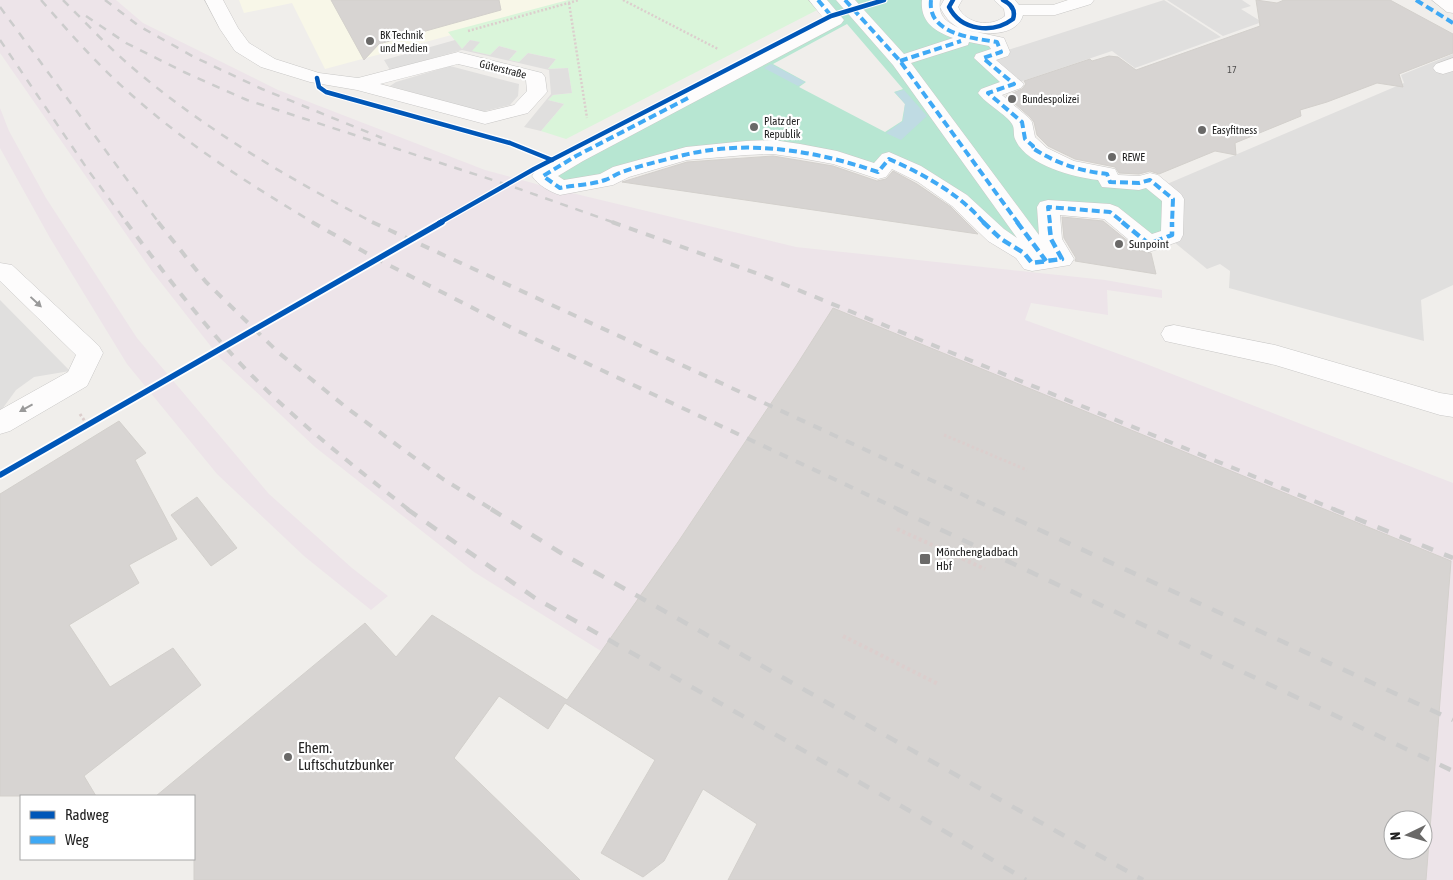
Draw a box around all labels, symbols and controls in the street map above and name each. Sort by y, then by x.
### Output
place label: BK Technik und Medien [380,29,428,54]
marker: BK Technik und Medien [364,35,376,47]
street label: Güterstraße [478,57,528,81]
house number: 17 [1227,64,1237,75]
marker: Bundespolizei [1006,93,1018,105]
place label: Bundespolizei [1022,93,1079,105]
place label: Platz der Republik [764,115,801,140]
marker: Platz der Republik [748,121,760,133]
marker: Easyfitness [1196,124,1208,136]
place label: Easyfitness [1212,124,1257,136]
marker: REWE [1106,151,1118,163]
place label: REWE [1122,151,1145,163]
place label: Sunpoint [1129,237,1170,251]
marker: Sunpoint [1113,238,1125,250]
one-way arrow [30,296,42,308]
one-way arrow [19,404,33,412]
place label: Mönchengladbach Hbf [936,545,1018,573]
marker: Mönchengladbach Hbf [918,552,932,566]
place label: Ehem. Luftschutzbunker [298,739,394,773]
marker: Ehem. Luftschutzbunker [282,751,294,763]
legend [20,795,195,860]
text: Radweg [65,806,109,823]
north arrow [1383,810,1433,860]
text: Weg [65,831,89,848]
text: N [1387,831,1403,841]

